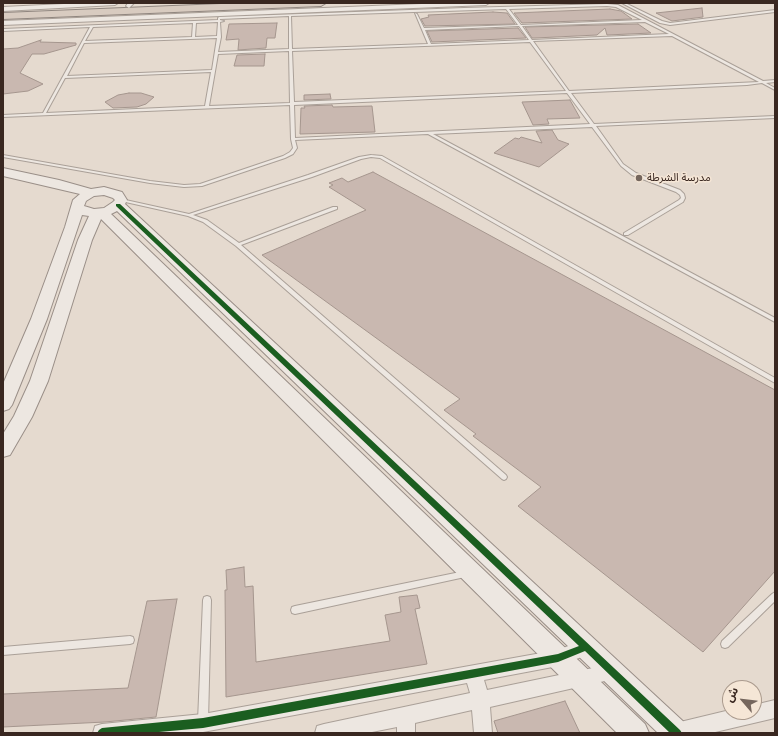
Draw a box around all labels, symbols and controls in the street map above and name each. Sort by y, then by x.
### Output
place label: مدرسة الشرطة [647,171,711,185]
marker: مدرسة الشرطة [634,173,644,183]
north arrow [722,680,762,720]
text: ش [723,685,741,704]

